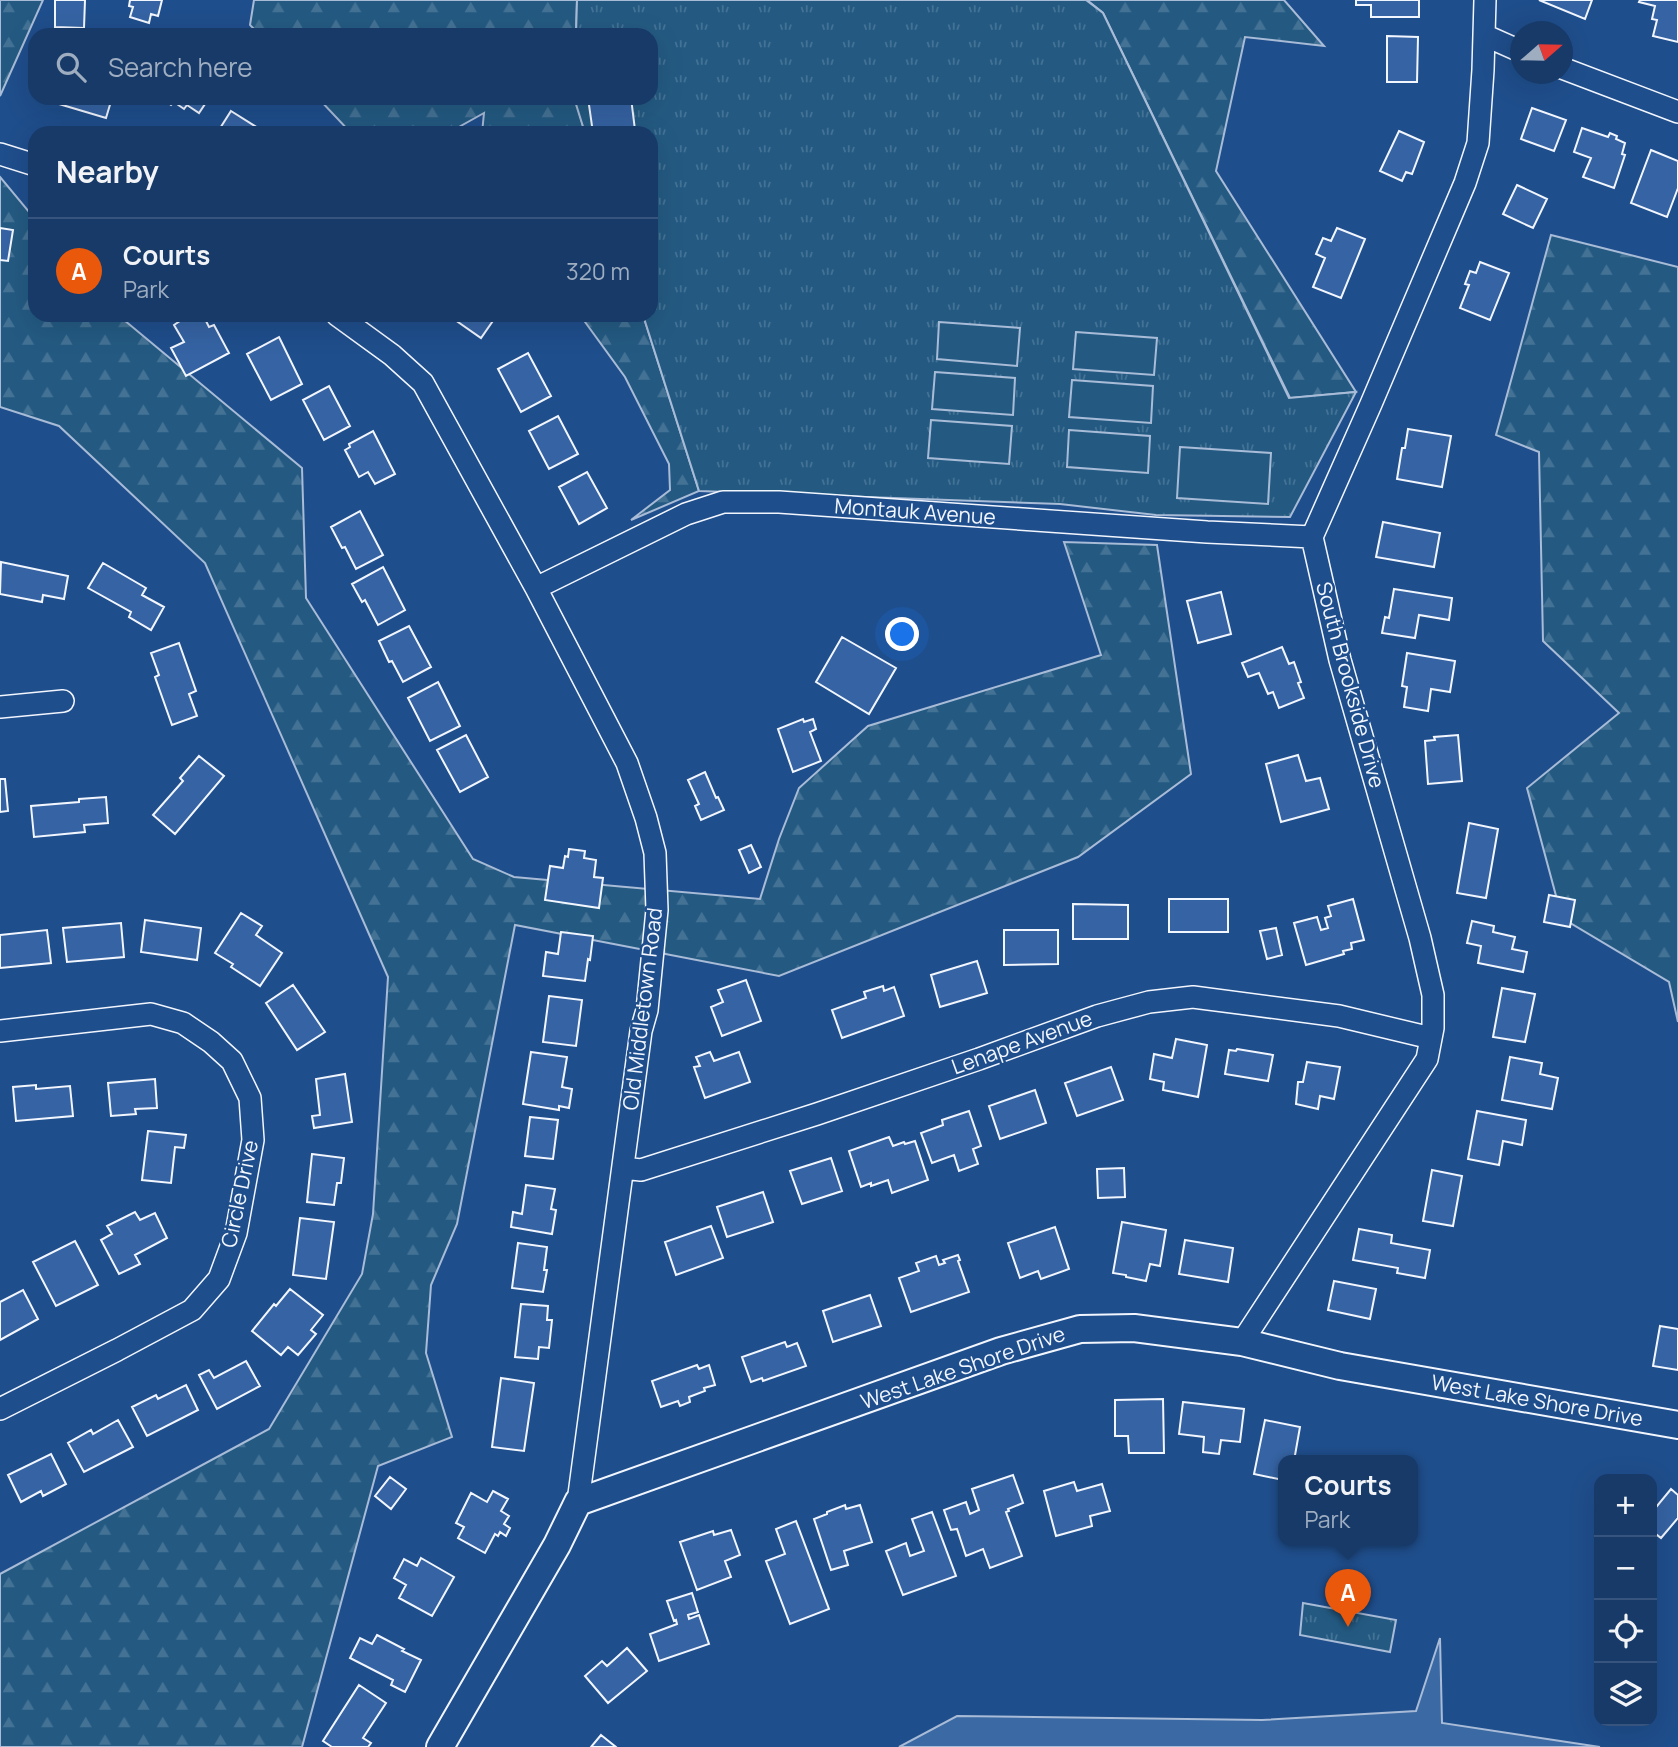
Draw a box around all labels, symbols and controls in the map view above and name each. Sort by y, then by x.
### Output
north arrow [1510,21,1573,84]
search box [28,28,658,105]
icon: search [52,48,90,86]
text: Search here [108,49,253,85]
text: Nearby [56,151,159,192]
text: Courts [123,237,210,273]
text: A [71,255,87,287]
text: 320 m [566,255,630,287]
text: Park [123,273,169,305]
street label: Montauk Avenue [833,491,997,531]
street label: South Brookside Drive [1310,579,1392,791]
your location [885,617,919,651]
street label: Old Middletown Road [616,906,668,1112]
street label: Lenape Avenue [948,1004,1096,1080]
street label: Circle Drive [214,1138,264,1250]
street label: West Lake Shore Drive [857,1319,1068,1415]
street label: West Lake Shore Drive [1429,1368,1645,1432]
popup [1278,1455,1418,1546]
text: Courts [1304,1467,1392,1503]
map controls [1594,1474,1657,1726]
button: + [1594,1474,1657,1537]
text: Park [1304,1503,1350,1535]
button: − [1594,1537,1657,1600]
pin: A [1325,1569,1371,1627]
button: locate [1594,1600,1657,1663]
button: layers [1594,1663,1657,1726]

